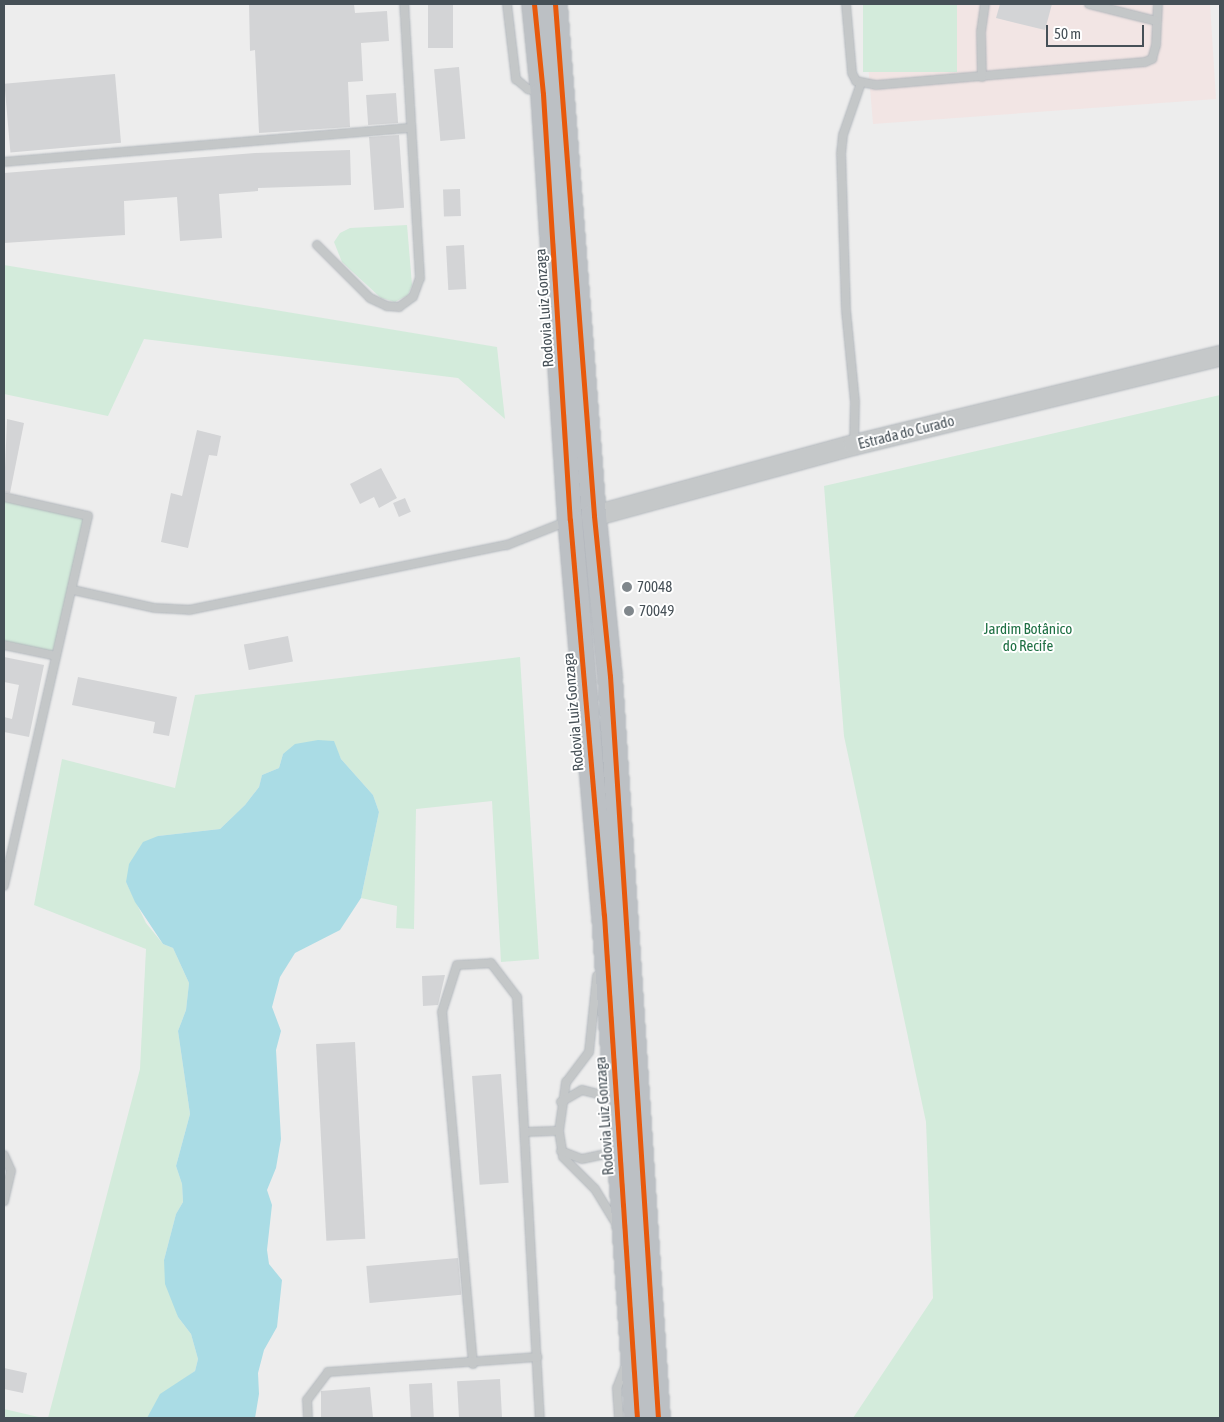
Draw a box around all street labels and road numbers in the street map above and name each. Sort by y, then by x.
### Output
street label: Rodovia Luiz Gonzaga [531,248,557,368]
street label: Estrada do Curado [856,411,956,453]
street label: Rodovia Luiz Gonzaga [559,652,587,772]
street label: Rodovia Luiz Gonzaga [591,1056,617,1176]

